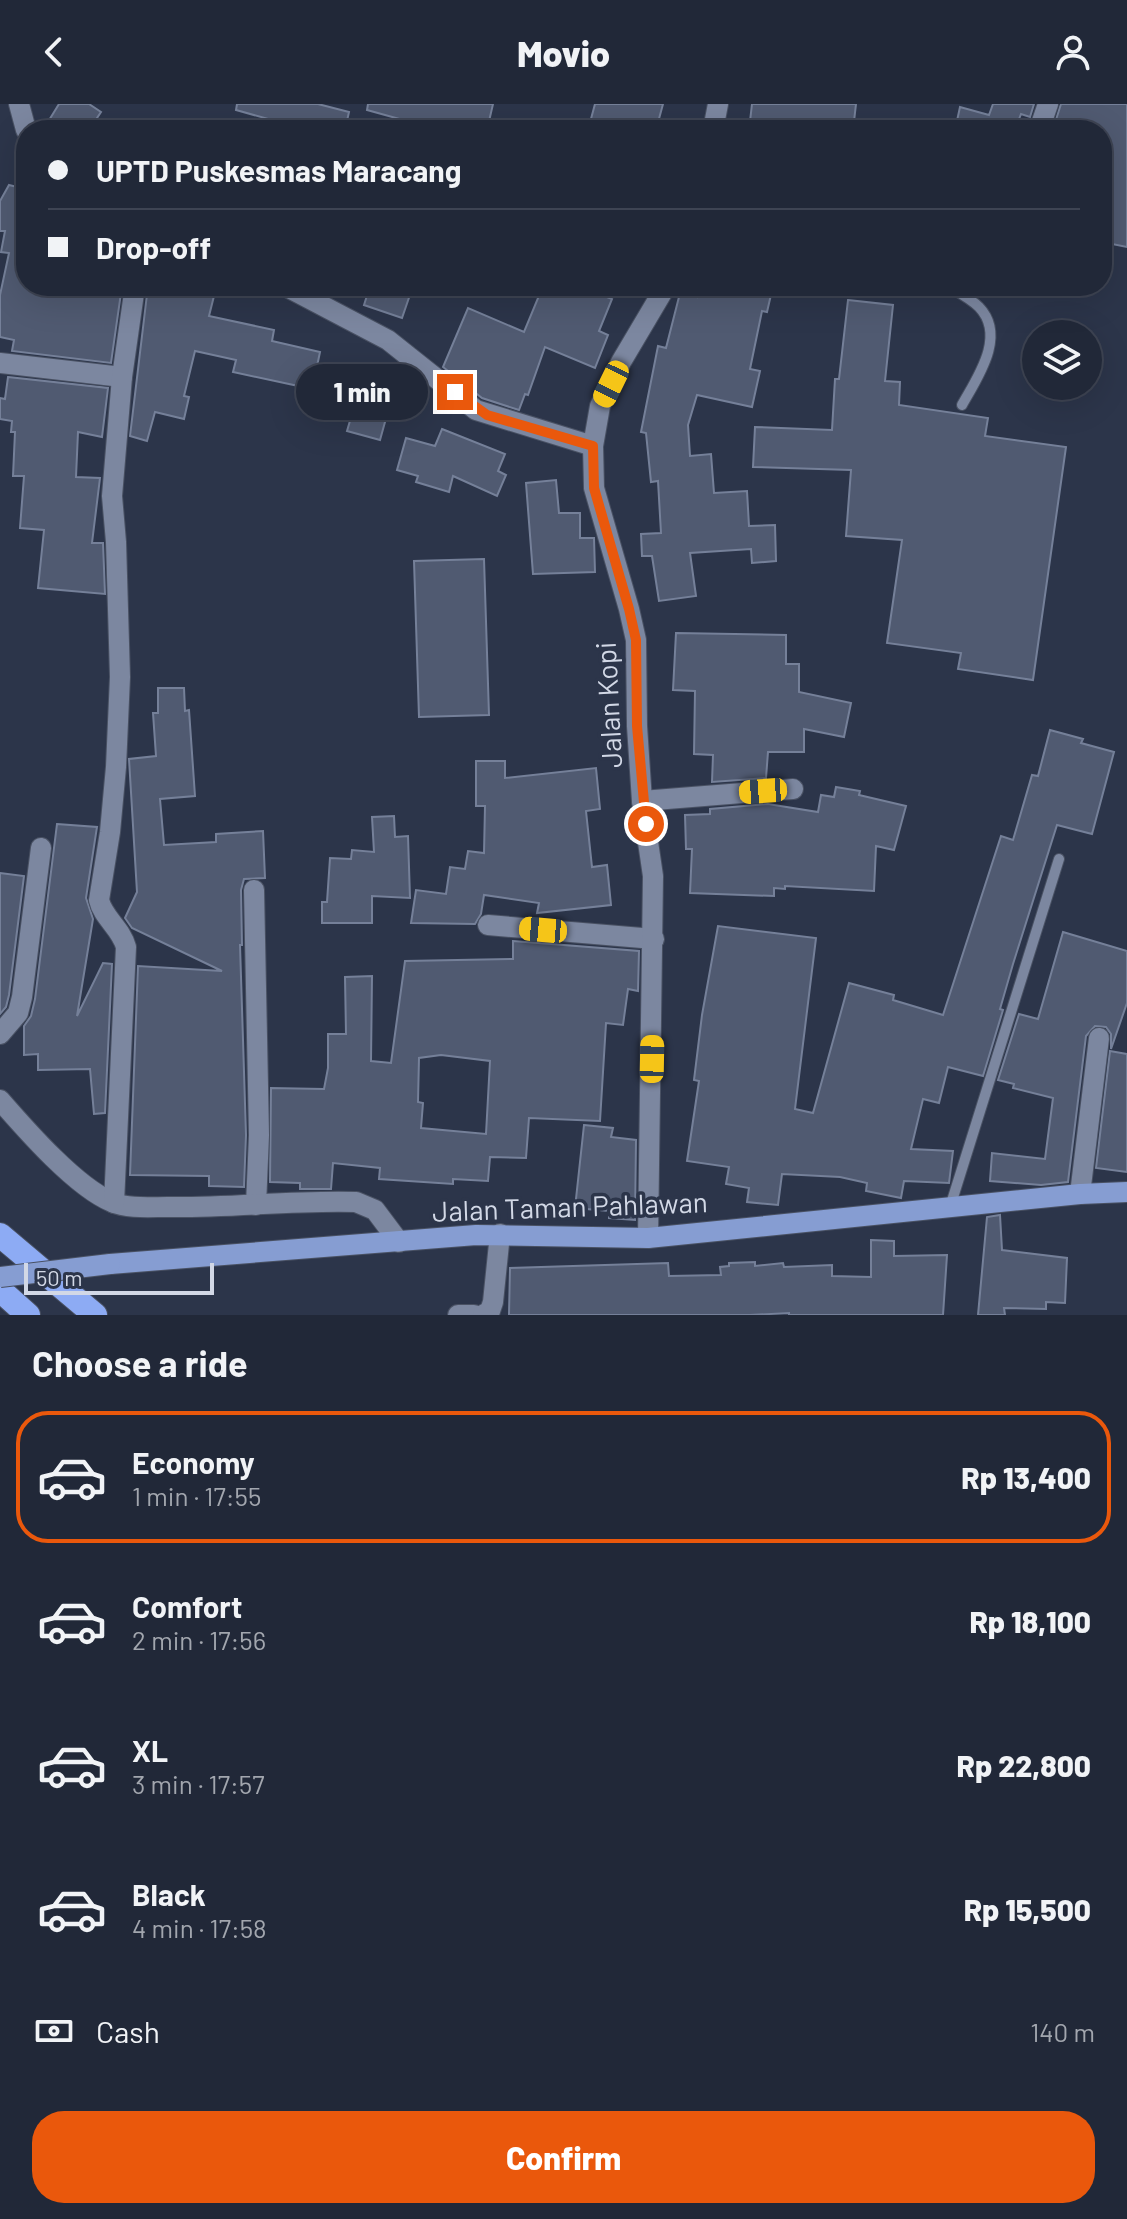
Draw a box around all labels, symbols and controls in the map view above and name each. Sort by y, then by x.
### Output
icon: back [32,30,76,74]
icon: person [1051,30,1095,74]
text: Movio [517,31,610,74]
text: UPTD Puskesmas Maracang [96,152,461,188]
text: Drop-off [96,229,211,265]
map controls [1022,320,1102,400]
button: layers [1022,320,1102,400]
car [590,357,632,411]
callout: 1 min [295,364,427,420]
route end [437,374,473,410]
text: 1 min [333,376,391,407]
street label: Jalan Kopi [588,641,628,769]
car [738,777,788,805]
route start [628,806,664,842]
car [518,916,568,944]
car [640,1035,664,1083]
street label: Jalan Taman Pahlawan [432,1184,708,1228]
scale bar [24,1259,214,1295]
text: 50 m [36,1264,82,1290]
text: Choose a ride [32,1341,248,1384]
icon: car [36,1441,108,1513]
text: Economy [132,1444,255,1480]
text: Rp 13,400 [961,1459,1091,1495]
text: 1 min · 17:55 [132,1480,261,1511]
icon: car [36,1585,108,1657]
text: Comfort [132,1588,242,1624]
text: Rp 18,100 [969,1603,1091,1639]
text: 2 min · 17:56 [132,1624,266,1655]
icon: car [36,1729,108,1801]
text: XL [132,1732,168,1768]
text: Rp 22,800 [957,1747,1091,1783]
text: 3 min · 17:57 [132,1768,264,1799]
icon: car [36,1873,108,1945]
text: Black [132,1876,206,1912]
text: Rp 15,500 [964,1891,1091,1927]
text: 4 min · 17:58 [132,1912,267,1943]
icon: cash [32,2009,76,2053]
text: Cash [96,2013,160,2049]
text: 140 m [1030,2016,1095,2047]
button: Confirm [32,2111,1095,2203]

